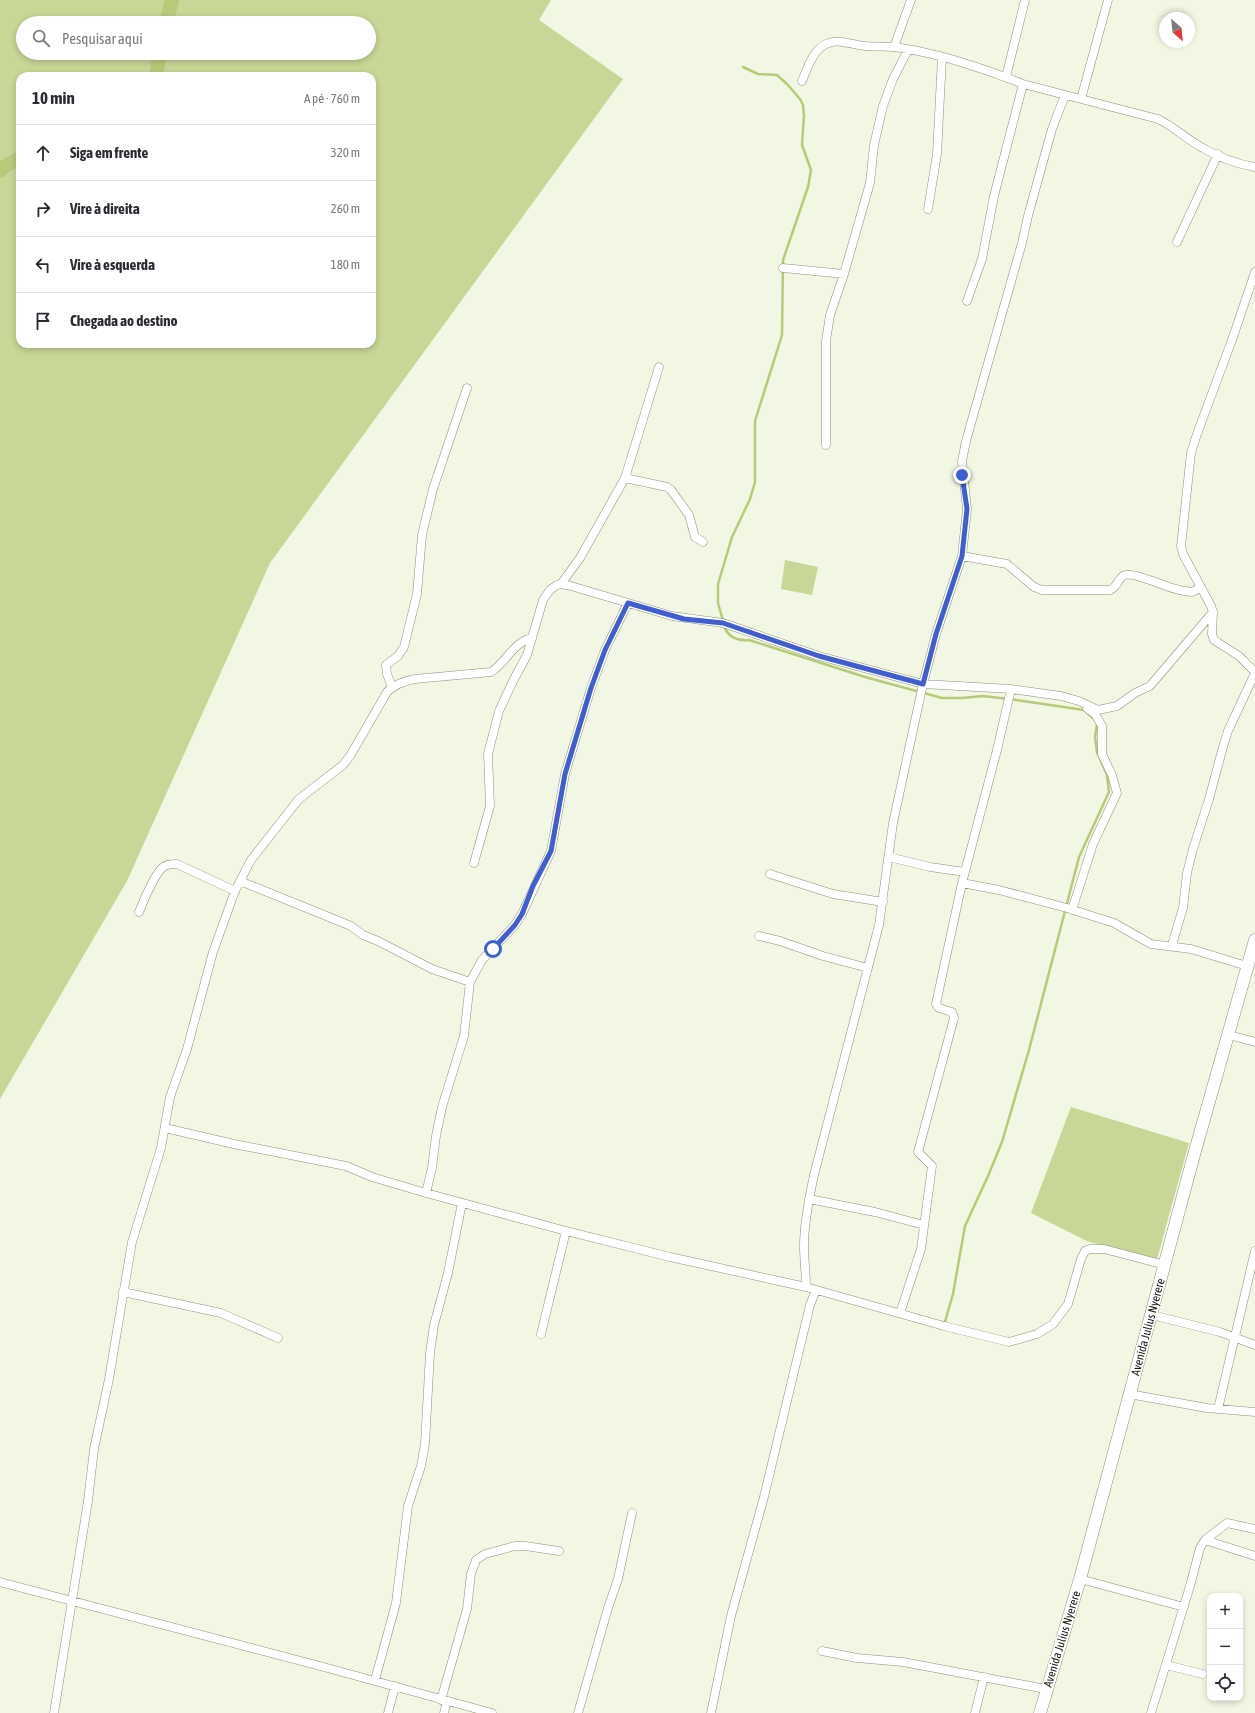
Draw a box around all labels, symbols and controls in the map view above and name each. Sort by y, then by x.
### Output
north arrow [1159,12,1195,48]
search box [16,16,376,60]
icon: search [30,27,52,49]
text: Pesquisar aqui [62,30,143,47]
text: 10 min [32,88,75,108]
text: A pé · 760 m [304,91,360,106]
icon: ahead [32,142,54,164]
text: Siga em frente [70,144,148,161]
text: 320 m [331,145,360,160]
icon: right [32,198,54,220]
text: Vire à direita [70,200,140,217]
text: 260 m [331,201,360,216]
icon: left [32,254,54,276]
text: Vire à esquerda [70,256,155,273]
text: 180 m [331,257,360,272]
icon: arrive [32,310,54,332]
text: Chegada ao destino [70,312,178,329]
route end [953,466,971,484]
route start [484,940,502,958]
street label: Avenida Julius Nyerere [1128,1277,1168,1377]
street label: Avenida Julius Nyerere [1041,1589,1083,1689]
map controls [1207,1593,1243,1701]
button: + [1207,1593,1243,1629]
button: − [1207,1629,1243,1665]
button: locate [1207,1665,1243,1701]

